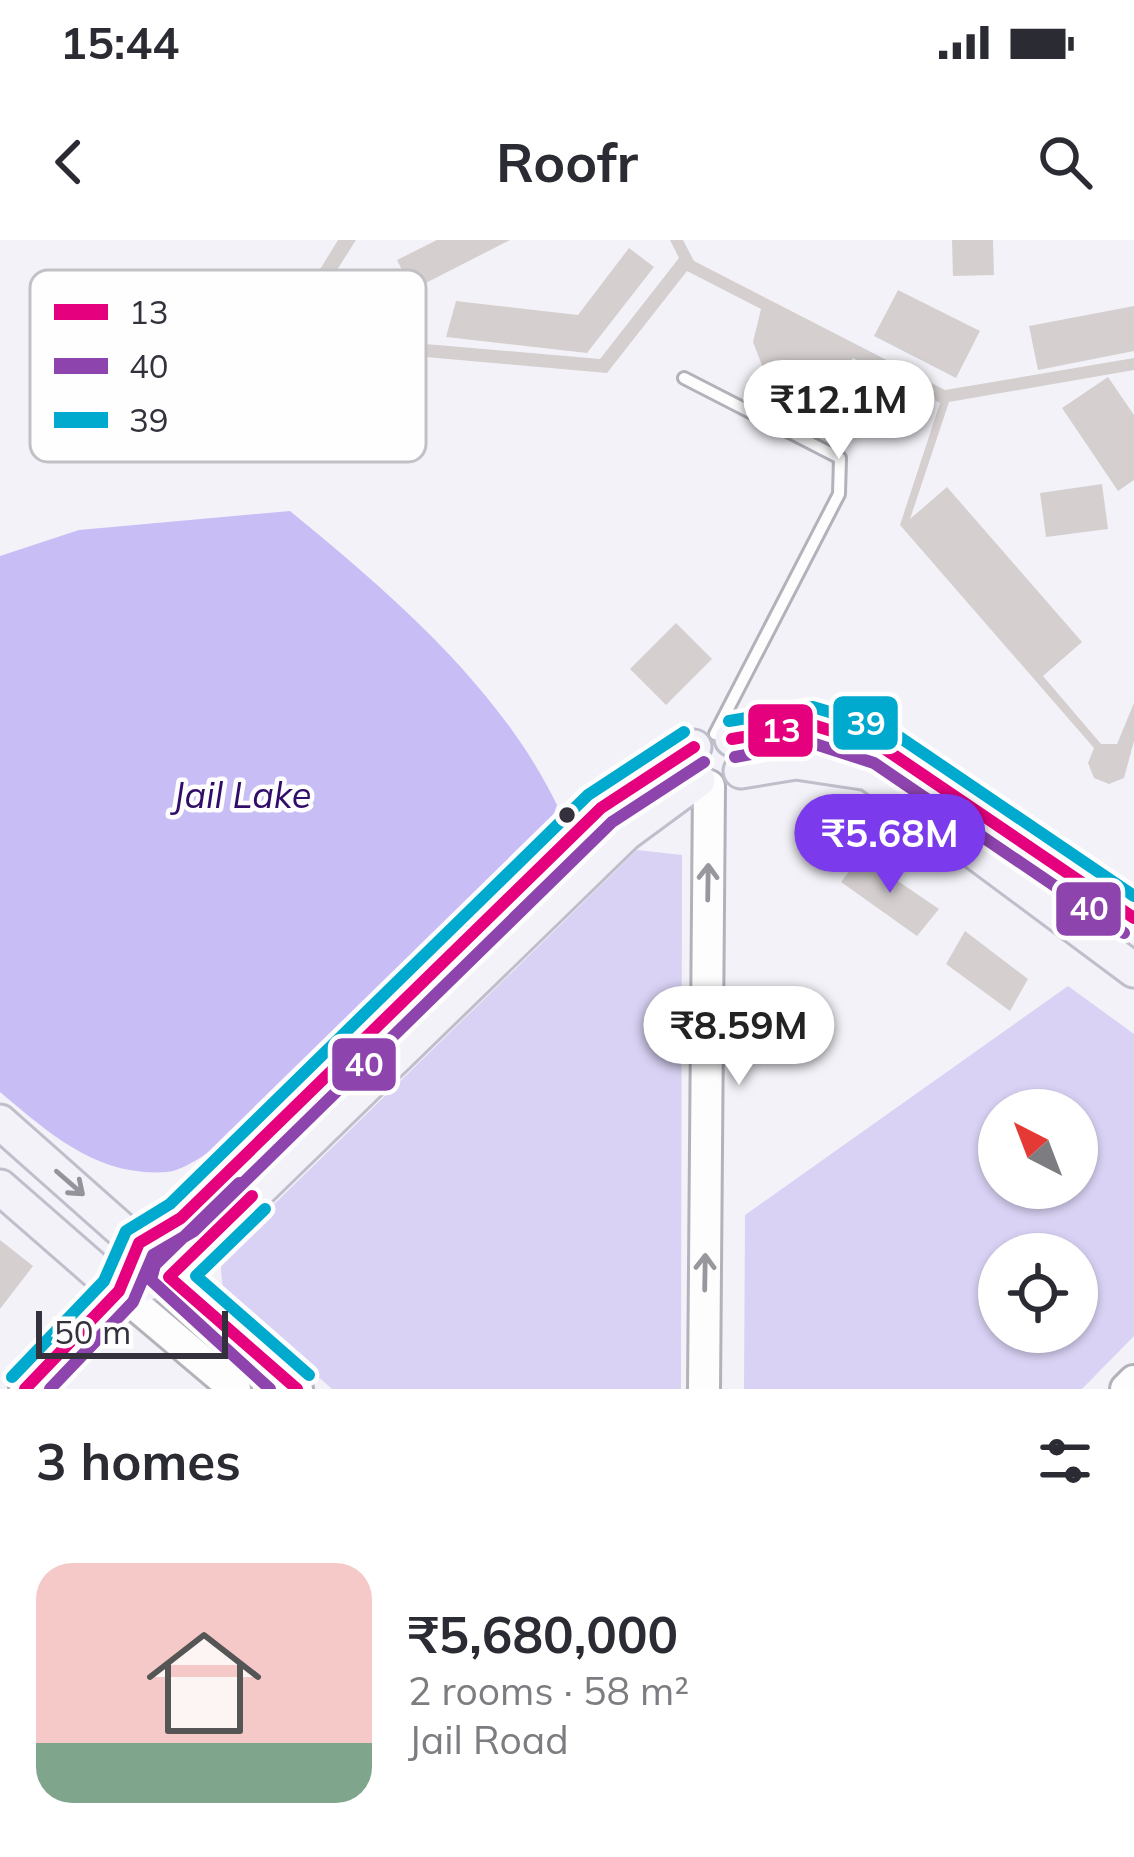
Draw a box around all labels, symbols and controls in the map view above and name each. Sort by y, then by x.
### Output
text: 15:44 [60,14,179,70]
text: Roofr [496,128,638,196]
icon: back [36,129,102,195]
icon: search [1032,129,1098,195]
legend [30,270,426,462]
text: 13 [129,291,169,332]
text: 40 [129,345,169,386]
pin: ₹12.1M [741,360,937,462]
text: ₹12.1M [770,374,908,423]
text: 39 [129,399,169,440]
line badge: 39 [831,694,900,752]
line badge: 13 [746,702,815,759]
text: 39 [846,702,886,743]
text: 13 [761,709,801,750]
water label: Jail Lake [170,772,311,817]
pin: ₹5.68M [792,794,988,896]
unlabelled marker [556,804,578,826]
text: ₹5.68M [821,808,959,857]
one-way arrow [697,863,719,902]
line badge: 40 [1054,880,1123,938]
text: 40 [1069,887,1109,928]
pin: ₹8.59M [641,986,837,1088]
text: ₹8.59M [670,1000,808,1049]
line badge: 40 [330,1036,398,1093]
text: 40 [344,1043,384,1084]
north arrow [978,1089,1098,1209]
map controls [978,1089,1098,1353]
one-way arrow [54,1169,84,1196]
button: locate [978,1233,1098,1353]
one-way arrow [694,1253,716,1292]
scale bar [36,1305,228,1358]
text: 50 m [54,1311,131,1352]
icon: filters [1032,1428,1098,1494]
text: 3 homes [36,1429,241,1493]
text: ₹5,680,000 [408,1602,678,1666]
icon: home [132,1611,276,1755]
text: 2 rooms · 58 m² [408,1666,689,1715]
text: Jail Road [408,1715,569,1764]

